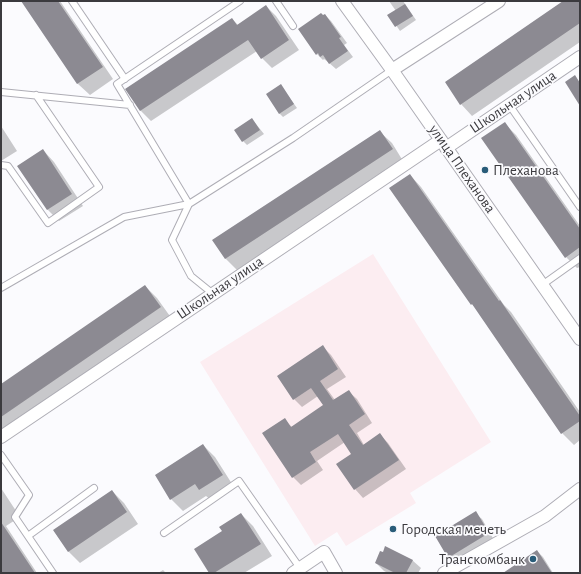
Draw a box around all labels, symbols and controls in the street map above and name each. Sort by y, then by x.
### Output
street label: Школьная улица [466,66,560,138]
street label: улица Плеханова [425,121,499,217]
place label: Плеханова [493,161,559,179]
marker: Плеханова [480,165,490,175]
street label: Школьная улица [173,252,267,324]
place label: Городская мечеть [401,520,506,538]
marker: Городская мечеть [388,524,398,534]
place label: Транскомбанк [439,550,525,568]
marker: Транскомбанк [528,554,538,564]

